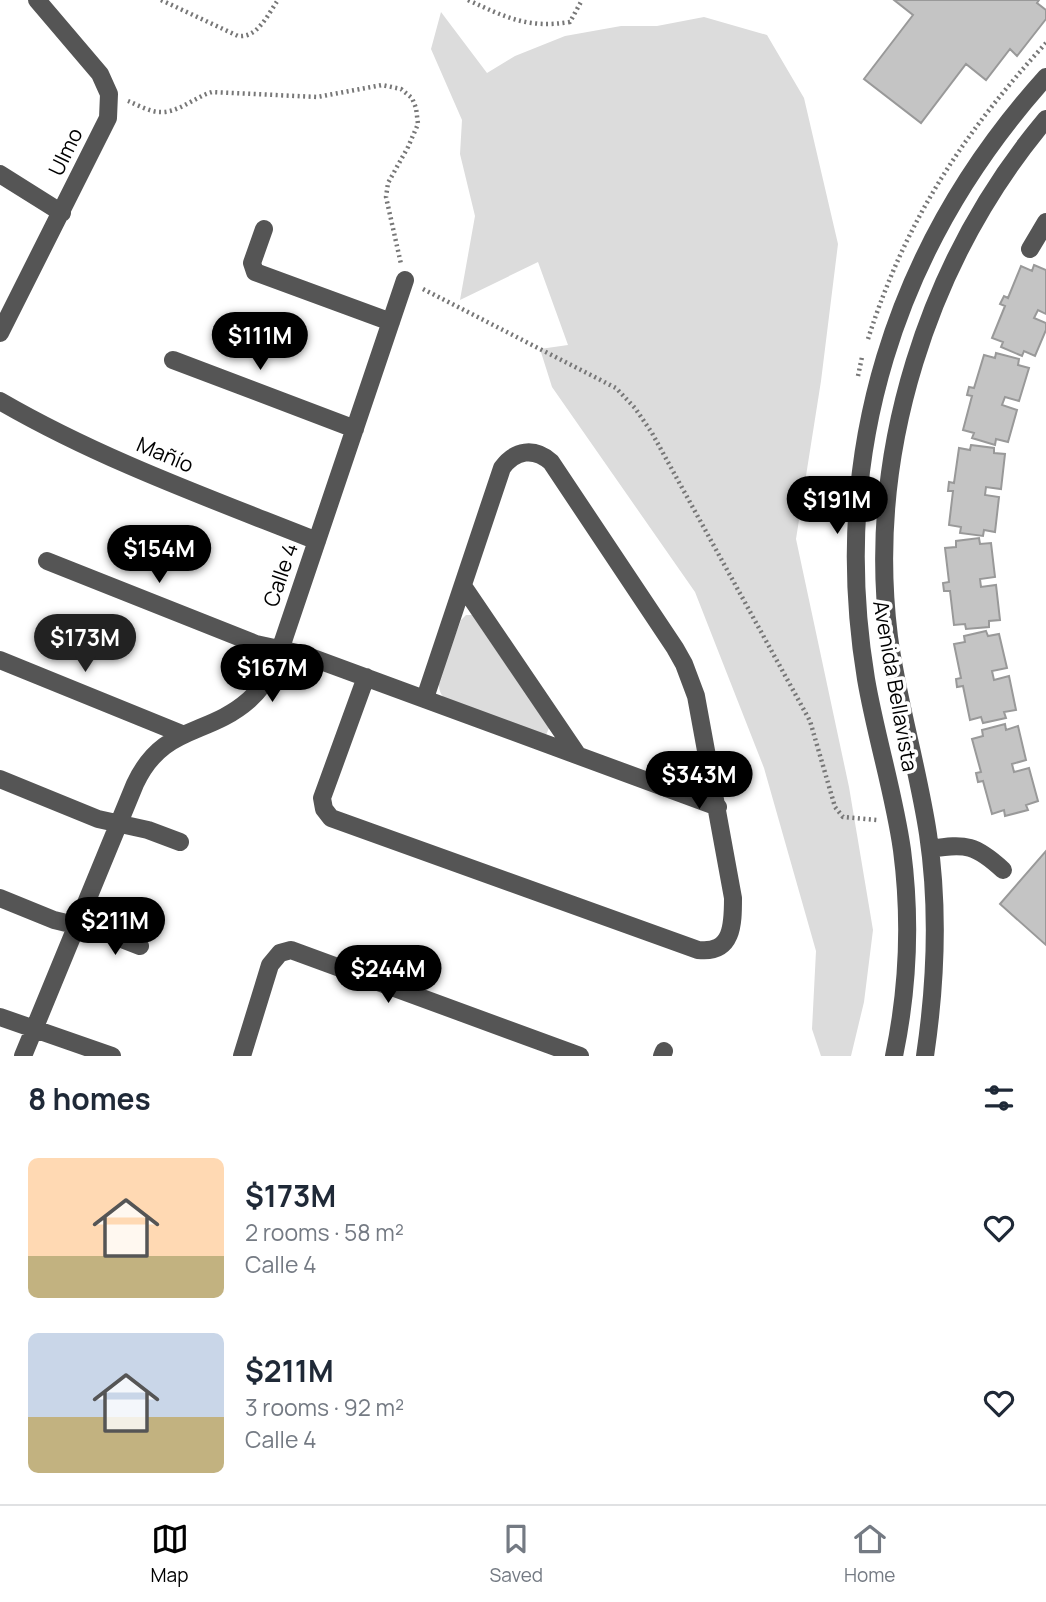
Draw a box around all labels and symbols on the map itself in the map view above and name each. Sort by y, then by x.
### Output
street label: Ulmo [42,123,89,180]
pin: $111M [211,312,309,372]
street label: Mañío [133,430,198,479]
pin: $191M [788,476,886,536]
pin: $154M [110,526,208,585]
street label: Calle 4 [256,539,304,610]
street label: Avenida Bellavista [867,598,925,774]
pin: $173M [36,614,134,674]
pin: $167M [223,644,321,704]
pin: $343M [650,752,748,811]
pin: $211M [66,898,164,957]
pin: $244M [339,946,437,1005]

